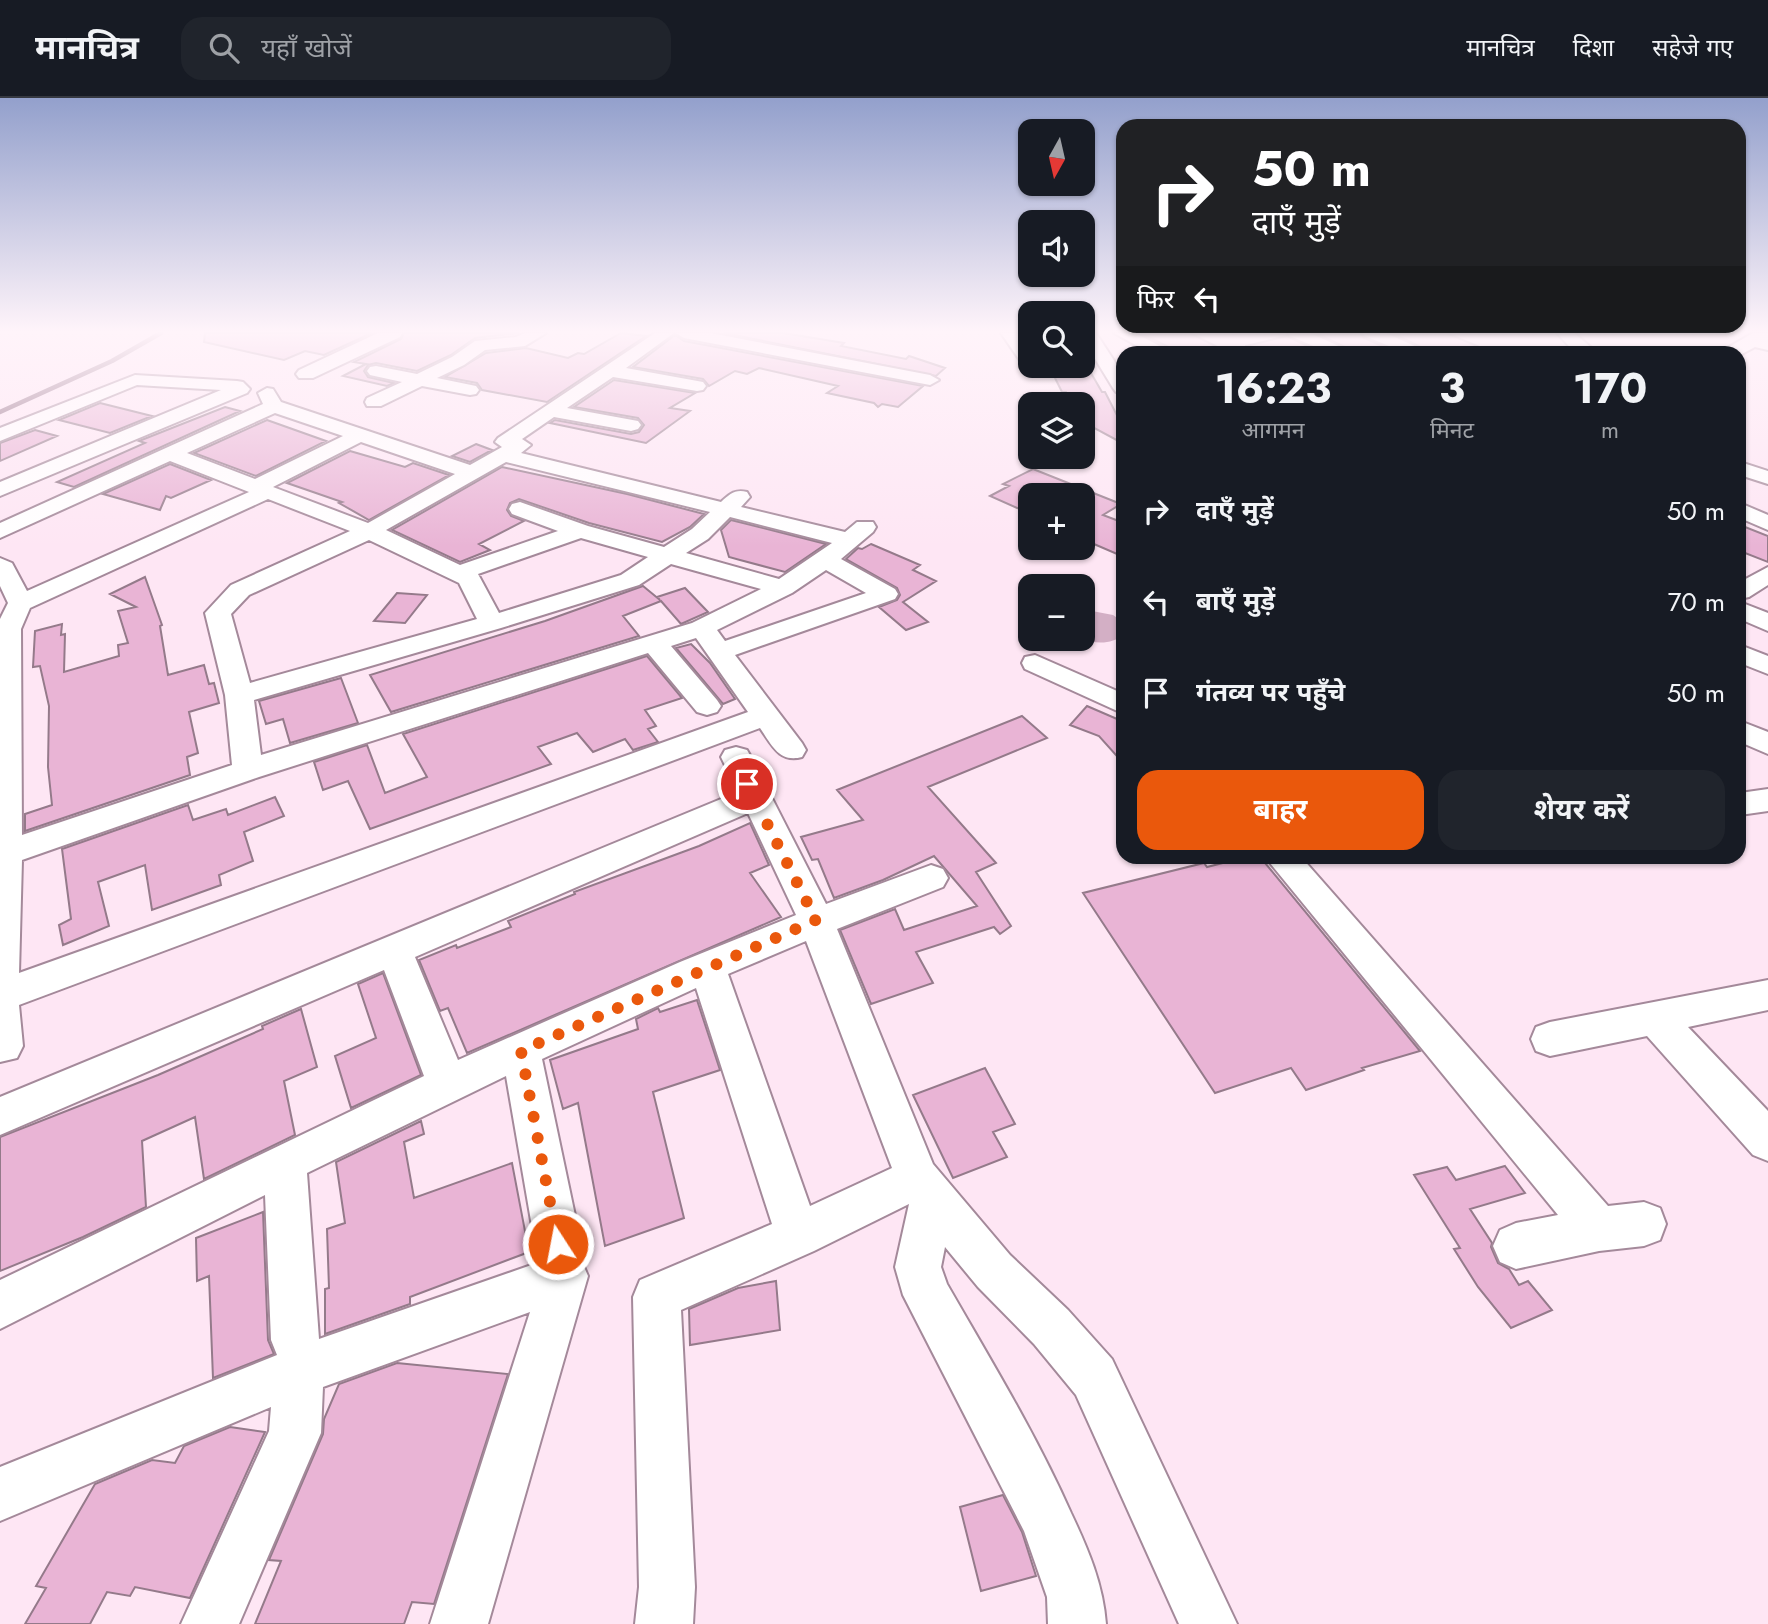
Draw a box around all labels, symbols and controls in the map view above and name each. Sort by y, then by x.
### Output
search box [181,17,671,80]
text: मानचित्र [35,24,139,71]
icon: search [205,29,243,67]
text: यहाँ खोजें [261,29,352,67]
text: मानचित्र [1466,30,1535,65]
text: दिशा [1573,30,1614,65]
text: सहेजे गए [1652,30,1733,65]
north arrow [1018,119,1096,196]
map controls [1018,119,1095,651]
text: 50 m [1252,134,1371,204]
icon: right [1137,147,1228,238]
text: दाएँ मुड़ें [1252,199,1341,245]
button: sound [1018,210,1095,287]
text: फिर [1137,280,1174,318]
icon: left [1188,280,1226,318]
button: search [1018,301,1095,378]
text: 16:23 [1215,358,1331,419]
text: 3 [1439,358,1465,419]
text: 170 [1573,358,1647,419]
button: layers [1018,392,1095,469]
text: आगमन [1242,413,1305,447]
text: मिनट [1430,413,1474,447]
text: m [1601,413,1619,447]
button: + [1018,483,1095,560]
text: दाएँ मुड़ें [1196,491,1274,529]
icon: right [1137,492,1175,530]
text: 50 m [1667,492,1725,530]
button: − [1018,574,1095,651]
text: बाएँ मुड़ें [1196,582,1275,620]
icon: left [1137,583,1175,621]
text: 70 m [1668,583,1725,621]
text: गंतव्य पर पहुँचे [1196,673,1345,711]
icon: arrive [1137,674,1175,712]
text: 50 m [1667,674,1725,712]
pin [717,754,777,814]
icon: arrive [728,765,766,803]
button: बाहर [1137,770,1424,850]
button: शेयर करें [1438,770,1725,850]
position arrow [521,1207,595,1281]

